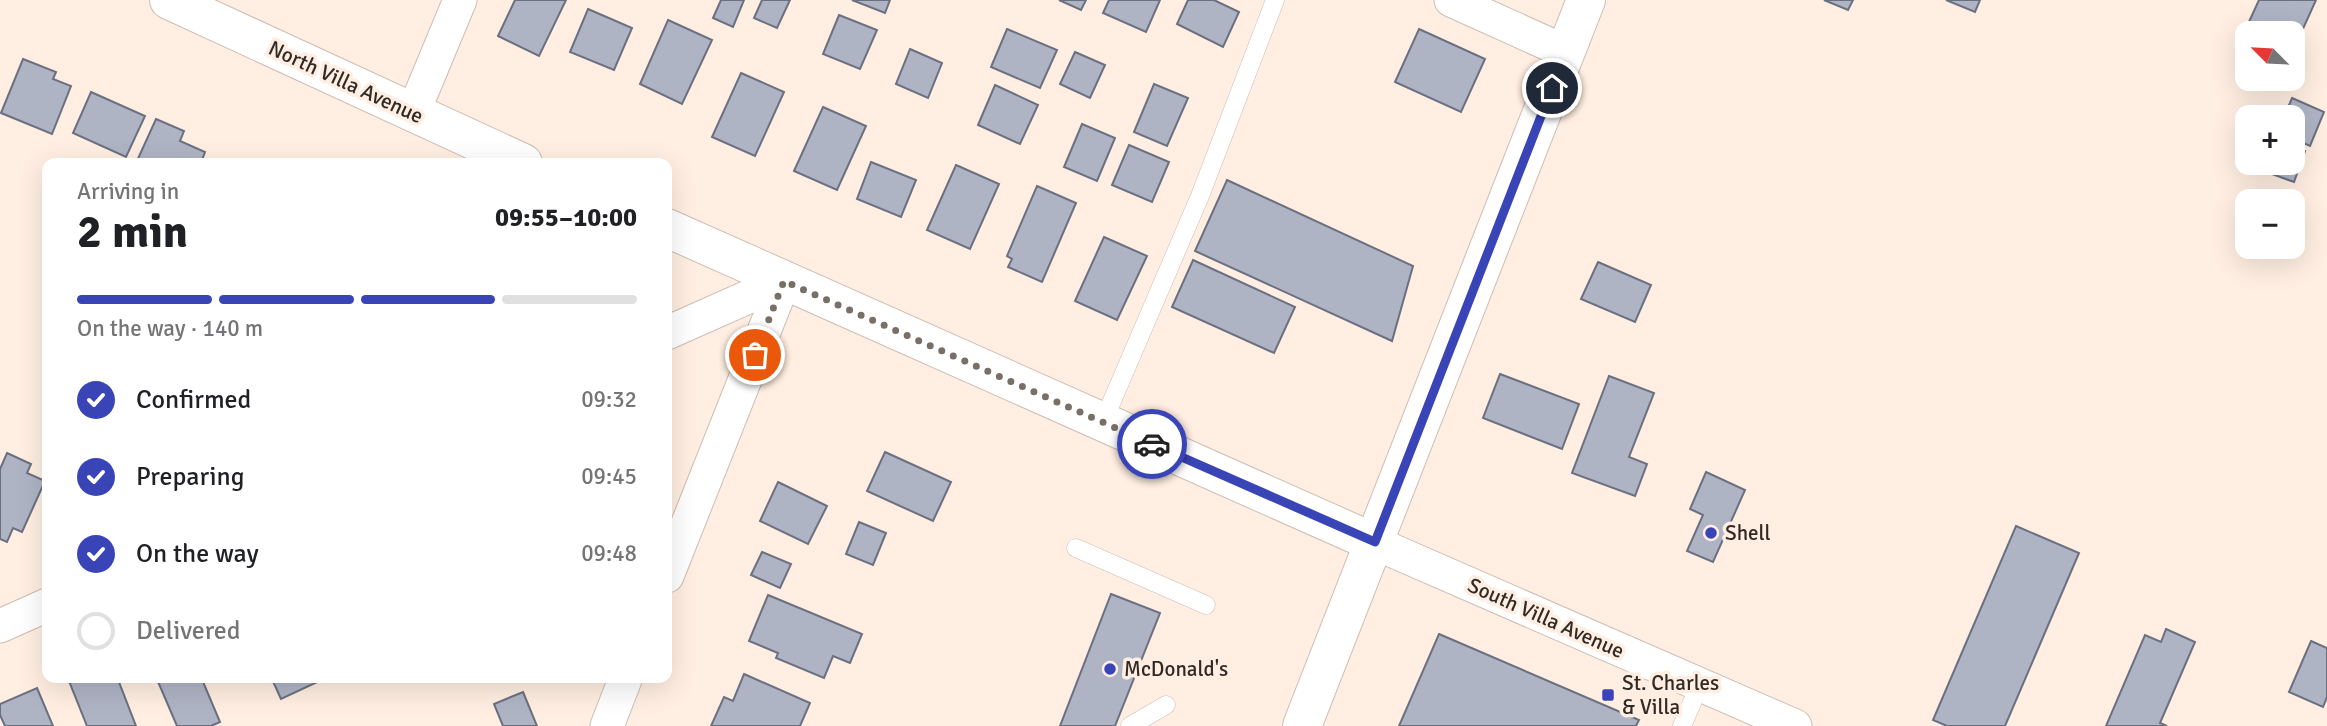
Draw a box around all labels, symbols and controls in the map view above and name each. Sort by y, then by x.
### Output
north arrow [2235,21,2305,91]
map controls [2235,21,2305,259]
street label: North Villa Avenue [265,35,427,129]
pin [1522,58,1582,118]
icon: home [1533,69,1571,107]
button: + [2235,105,2305,175]
text: Arriving in [77,177,179,206]
button: − [2235,189,2305,259]
text: 09:55–10:00 [495,202,637,234]
text: 2 min [77,204,188,260]
text: On the way · 140 m [77,314,263,343]
pin [725,325,785,385]
icon: bag [736,336,774,374]
icon: check [77,381,115,419]
text: Confirmed [136,384,251,416]
text: 09:32 [581,385,637,414]
courier [1117,409,1187,479]
icon: car [1133,425,1171,463]
icon: check [77,458,115,496]
text: Preparing [136,461,244,493]
text: 09:45 [581,462,637,491]
place label: Shell [1725,520,1771,546]
marker: Shell [1703,525,1719,541]
icon: check [77,535,115,573]
text: On the way [136,538,259,570]
text: 09:48 [581,539,637,568]
street label: South Villa Avenue [1464,572,1628,664]
text: Delivered [136,615,241,647]
place label: McDonald's [1124,656,1228,682]
marker: McDonald's [1102,661,1118,677]
place label: St. Charles & Villa [1622,670,1719,720]
marker: St. Charles & Villa [1600,687,1616,703]

